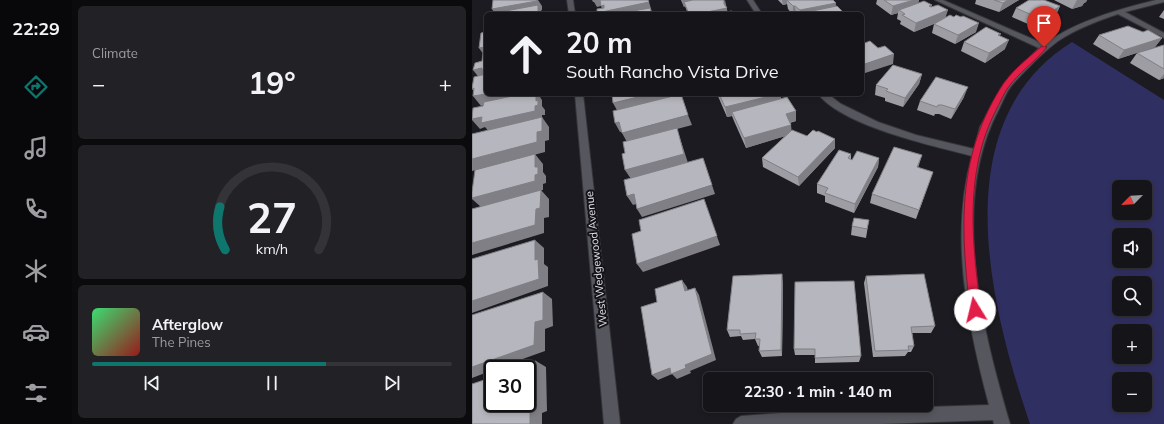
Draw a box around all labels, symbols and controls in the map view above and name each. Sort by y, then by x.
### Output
pin [1027,6,1061,47]
icon: arrive [1033,12,1055,34]
text: 22:29 [12,17,60,40]
text: 20 m [566,25,632,60]
icon: ahead [500,28,552,80]
text: Climate [92,45,138,61]
text: South Rancho Vista Drive [566,60,779,83]
text: 19° [248,64,296,102]
text: − [92,70,105,98]
text: + [439,70,452,98]
icon: directions [22,73,50,101]
icon: music [22,134,50,162]
north arrow [1112,180,1152,220]
map controls [1112,180,1152,412]
text: 27 [247,191,297,243]
street label: West Wedgewood Avenue [582,191,610,327]
icon: phone [22,195,50,223]
button: sound [1112,228,1152,268]
text: km/h [256,240,288,258]
icon: climate [22,257,50,285]
button: search [1112,276,1152,316]
position arrow [954,289,996,331]
text: Afterglow [152,315,223,334]
icon: car [22,318,50,346]
button: + [1112,324,1152,364]
text: The Pines [152,334,211,350]
speed limit sign: 30 [484,360,536,412]
icon: previous [141,372,163,394]
icon: pause [261,372,283,394]
icon: next [381,372,403,394]
button: − [1112,372,1152,412]
icon: filters [22,379,50,407]
text: 22:30 · 1 min · 140 m [744,382,892,401]

